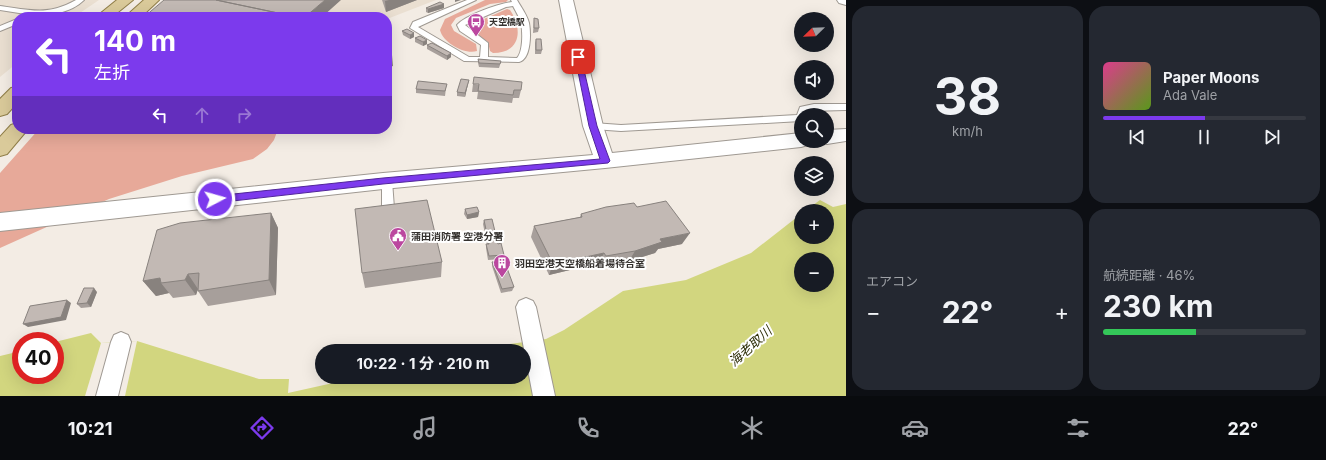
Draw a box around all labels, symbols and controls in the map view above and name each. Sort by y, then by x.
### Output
bus stop icon: 天空橋駅 [466,12,486,37]
north arrow [794,12,834,52]
map controls [794,12,834,292]
place label: 天空橋駅 [489,16,525,27]
text: 140 m [94,24,176,58]
icon: left [28,28,80,80]
pin [561,40,595,74]
icon: arrive [567,46,589,68]
button: sound [794,60,834,100]
text: 左折 [94,62,130,83]
text: 38 [934,65,1001,128]
text: Paper Moons [1163,68,1259,87]
text: Ada Vale [1163,87,1217,103]
icon: left [149,104,171,126]
icon: ahead [191,104,213,126]
icon: right [233,104,255,126]
button: search [794,108,834,148]
text: km/h [952,123,983,139]
icon: previous [1126,126,1148,148]
icon: pause [1193,126,1215,148]
icon: next [1261,126,1283,148]
button: layers [794,156,834,196]
position arrow [194,178,236,220]
button: + [794,204,834,244]
public building icon: 蒲田消防署 空港分署 [388,226,408,251]
place label: 蒲田消防署 空港分署 [411,230,503,242]
button: − [794,252,834,292]
building icon: 羽田空港天空橋船着場待合室 [492,253,512,278]
place label: 羽田空港天空橋船着場待合室 [514,257,645,269]
text: 航続距離 · 46% [1103,267,1195,283]
text: エアコン [866,273,918,289]
text: 230 km [1103,288,1213,324]
text: 22° [942,294,993,330]
text: − [866,299,881,325]
text: + [1054,299,1069,325]
water label: 海老取川 [725,321,776,369]
speed limit sign: 40 [12,332,64,384]
text: 10:22 · 1 分 · 210 m [356,354,490,373]
icon: directions [248,414,276,442]
icon: music [411,414,439,442]
icon: phone [574,414,602,442]
icon: climate [738,414,766,442]
icon: car [901,414,929,442]
icon: filters [1064,414,1092,442]
text: 10:21 [68,418,113,439]
text: 22° [1227,418,1258,439]

